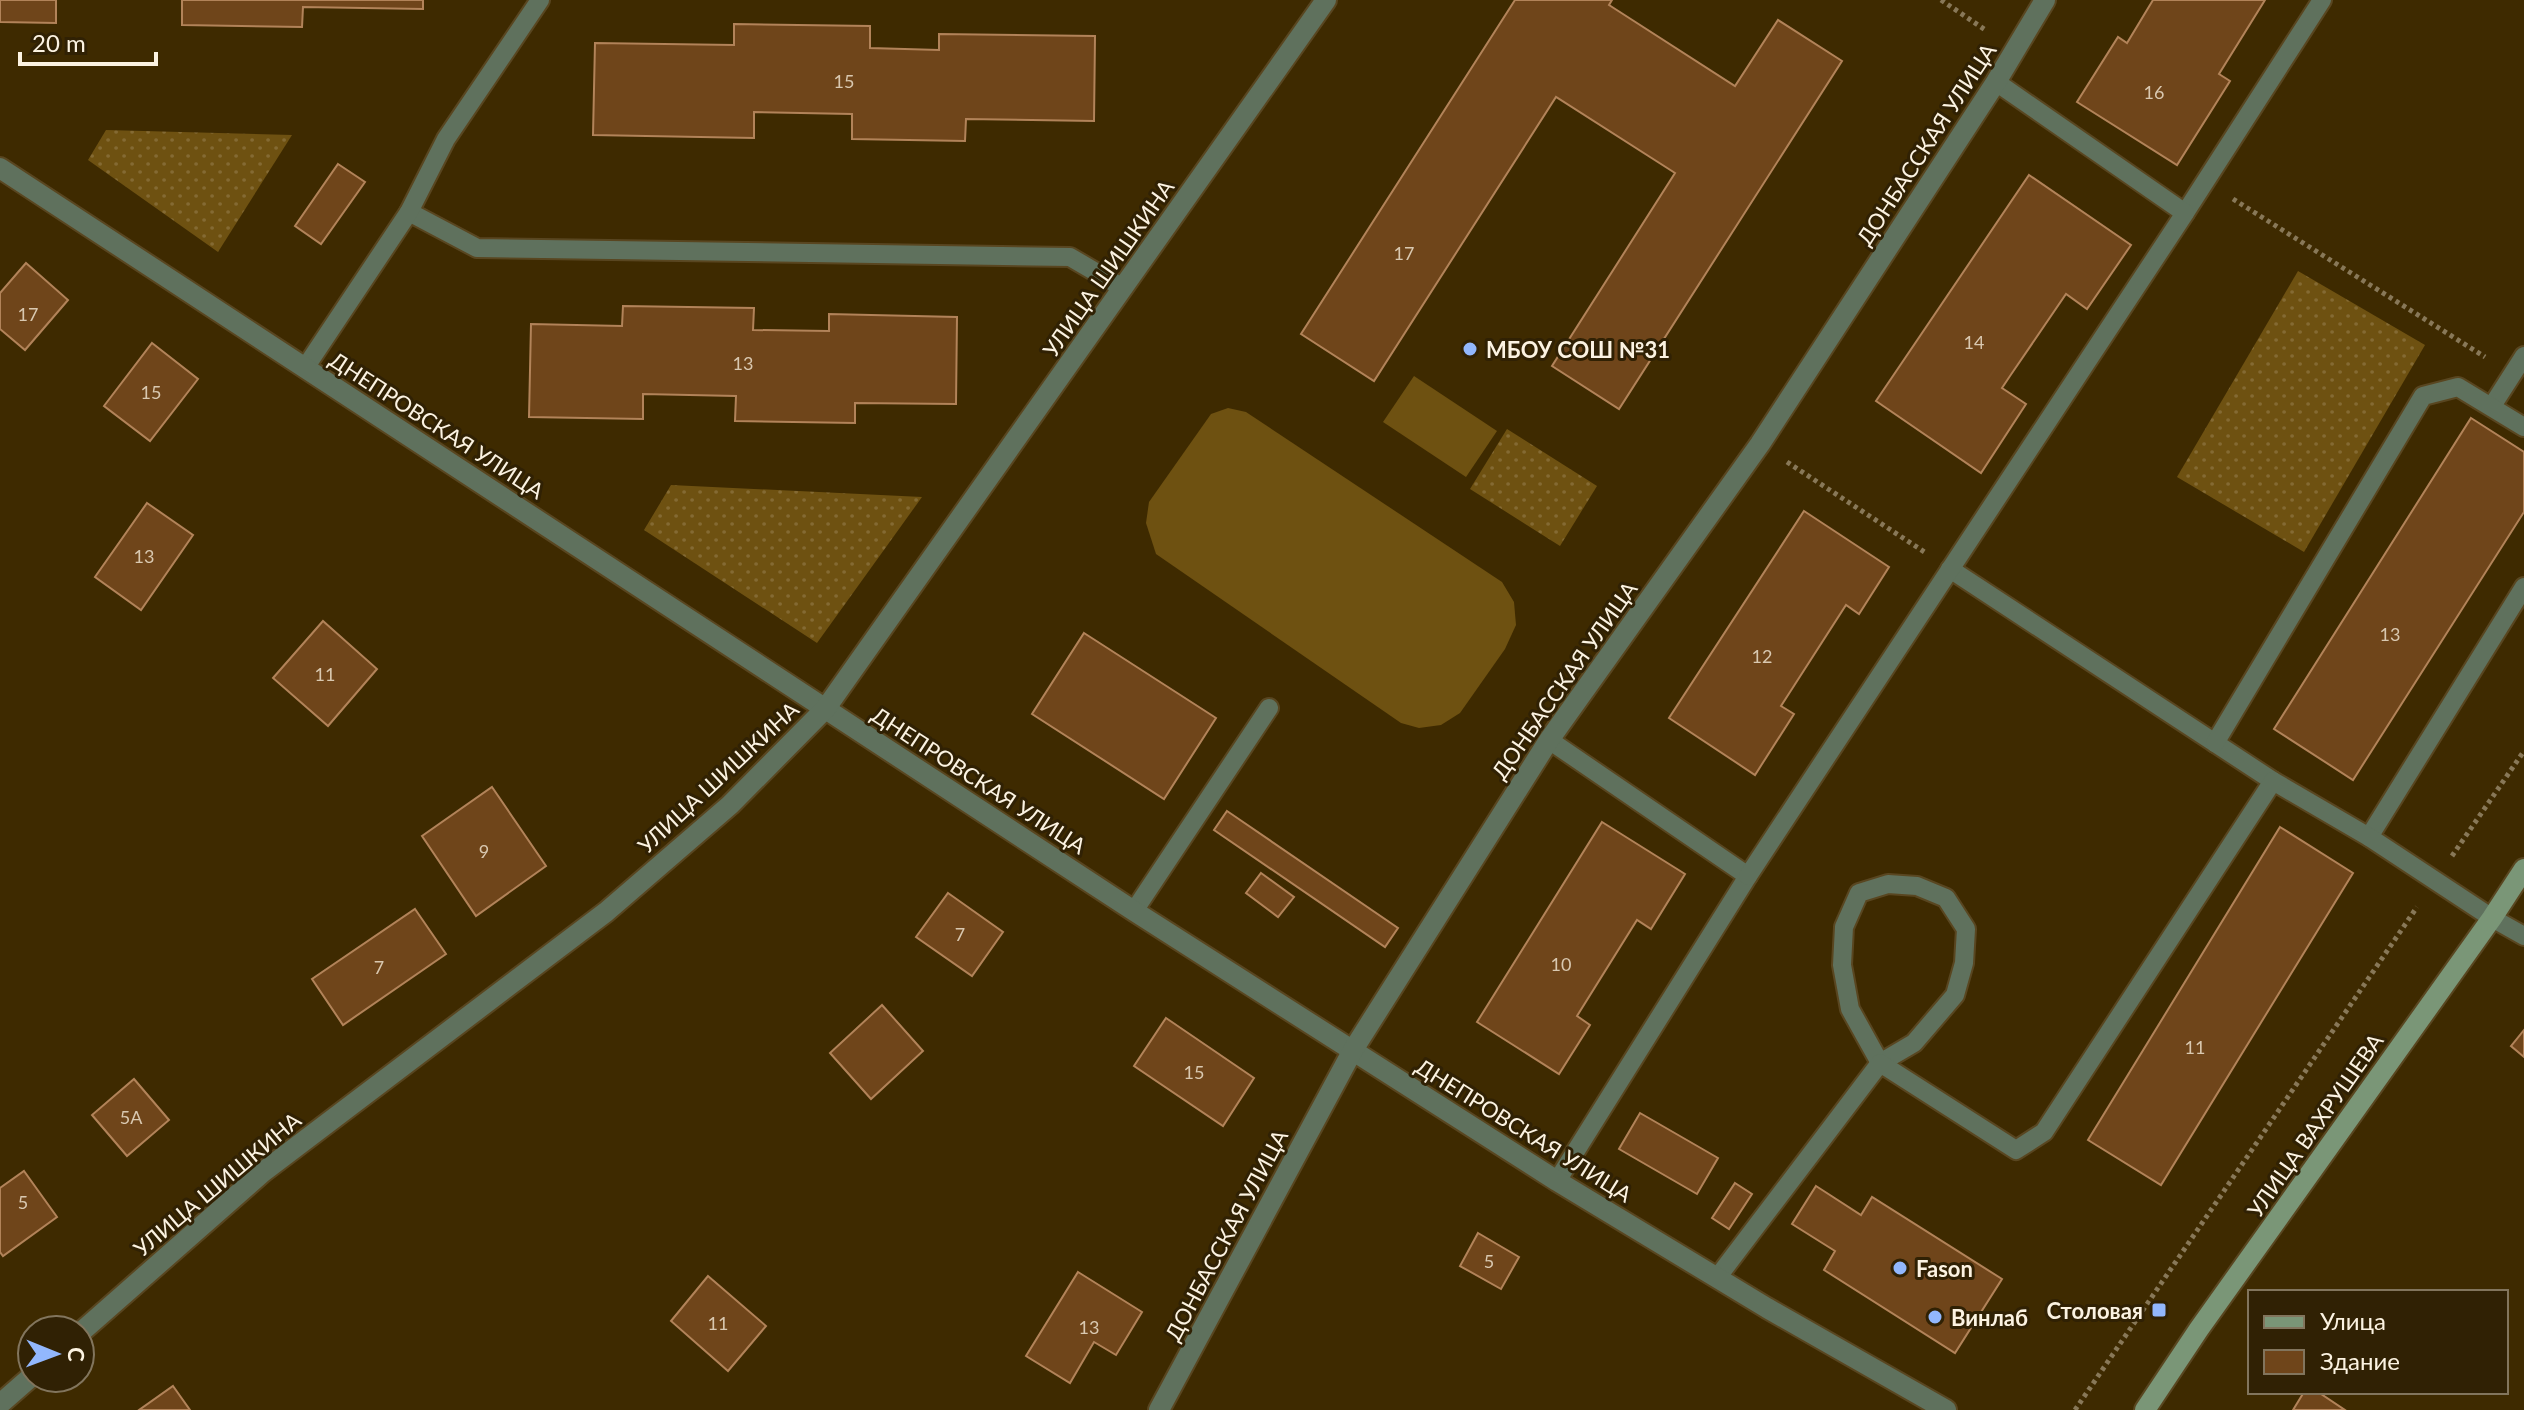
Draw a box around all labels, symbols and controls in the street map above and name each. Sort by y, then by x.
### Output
scale bar [20,16,156,66]
text: 20 m [32,28,86,57]
street label: ДОНБАССКАЯ УЛИЦА [1851,38,2002,250]
house number: 15 [834,70,854,92]
house number: 16 [2144,81,2164,103]
street label: УЛИЦА ШИШКИНА [1037,174,1179,362]
house number: 17 [1394,242,1414,264]
house number: 17 [18,303,38,325]
house number: 14 [1964,331,1984,353]
place label: МБОУ СОШ №31 [1486,336,1670,363]
marker: МБОУ СОШ №31 [1461,340,1479,358]
street label: ДНЕПРОВСКАЯ УЛИЦА [325,346,549,504]
house number: 13 [733,352,753,374]
house number: 15 [141,381,161,403]
house number: 13 [134,545,154,567]
street label: ДОНБАССКАЯ УЛИЦА [1485,576,1643,784]
house number: 13 [2380,623,2400,645]
house number: 12 [1752,645,1772,667]
house number: 11 [315,663,335,685]
street label: УЛИЦА ШИШКИНА [632,695,804,859]
street label: ДНЕПРОВСКАЯ УЛИЦА [867,701,1091,859]
house number: 9 [479,840,489,862]
house number: 7 [955,923,965,945]
house number: 10 [1551,953,1571,975]
house number: 7 [374,956,384,978]
street label: УЛИЦА ВАХРУШЕВА [2241,1028,2389,1222]
house number: 11 [2185,1036,2205,1058]
street label: ДНЕПРОВСКАЯ УЛИЦА [1411,1052,1637,1208]
house number: 15 [1184,1061,1204,1083]
house number: 5А [120,1106,143,1128]
street label: УЛИЦА ШИШКИНА [128,1106,306,1262]
street label: ДОНБАССКАЯ УЛИЦА [1159,1125,1293,1345]
house number: 5 [18,1191,28,1213]
house number: 5 [1484,1250,1494,1272]
place label: Fason [1916,1255,1973,1282]
marker: Fason [1891,1259,1909,1277]
legend [2248,1290,2508,1394]
place label: Столовая [2046,1297,2143,1324]
marker: Столовая [2150,1301,2168,1319]
place label: Винлаб [1951,1304,2028,1331]
text: Улица [2320,1306,2386,1335]
marker: Винлаб [1926,1308,1944,1326]
house number: 11 [708,1312,728,1334]
north arrow [16,1314,96,1394]
house number: 13 [1079,1316,1099,1338]
text: Здание [2320,1346,2400,1375]
text: С [63,1347,90,1362]

